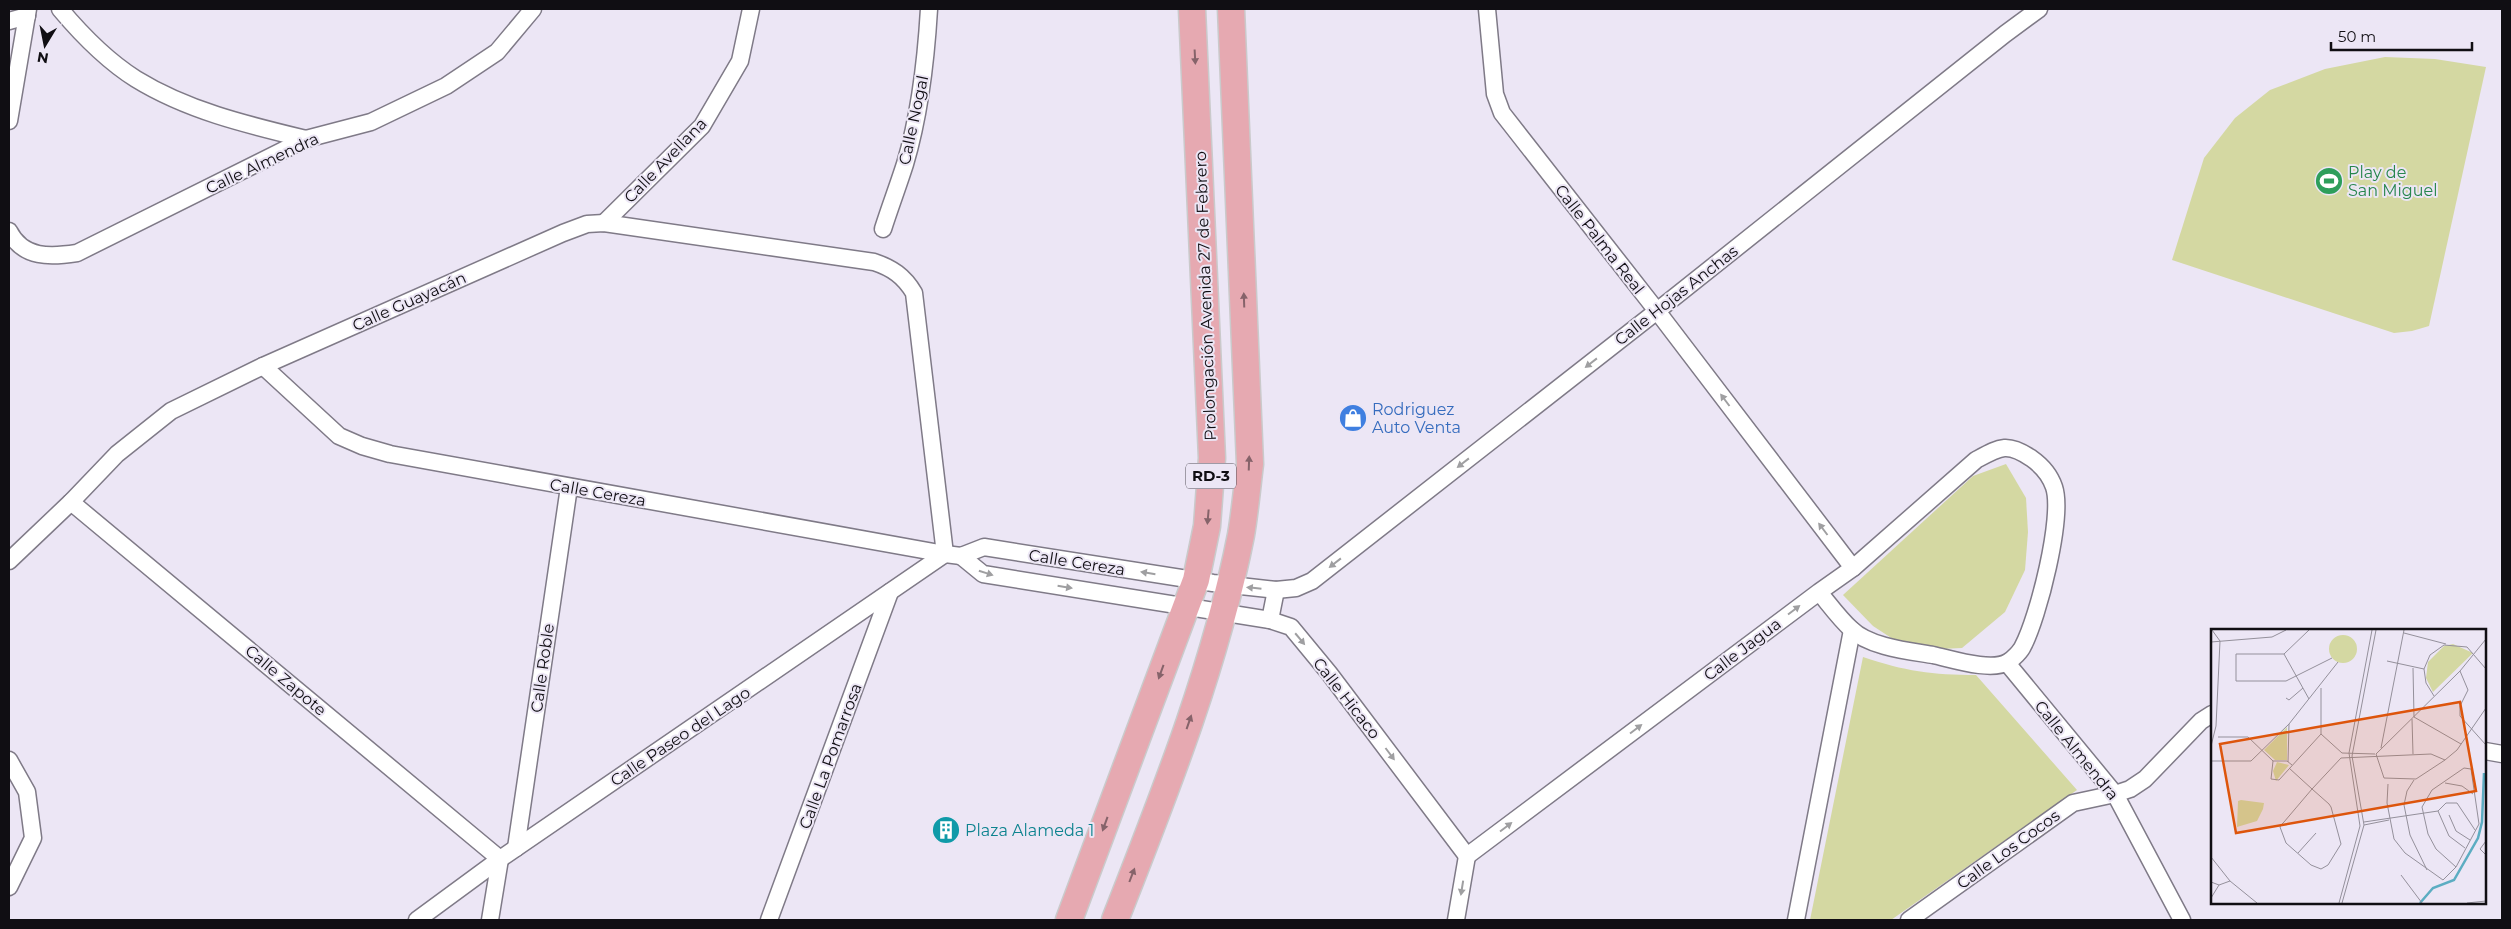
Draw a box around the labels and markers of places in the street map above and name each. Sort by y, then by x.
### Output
place label: Play de San Miguel [2348,163,2438,200]
sports icon: Play de San Miguel [2314,166,2344,196]
place label: Rodriguez Auto Venta [1372,400,1461,437]
shop icon: Rodriguez Auto Venta [1338,403,1368,433]
building icon: Plaza Alameda 1 [931,815,961,845]
place label: Plaza Alameda 1 [965,821,1094,840]

